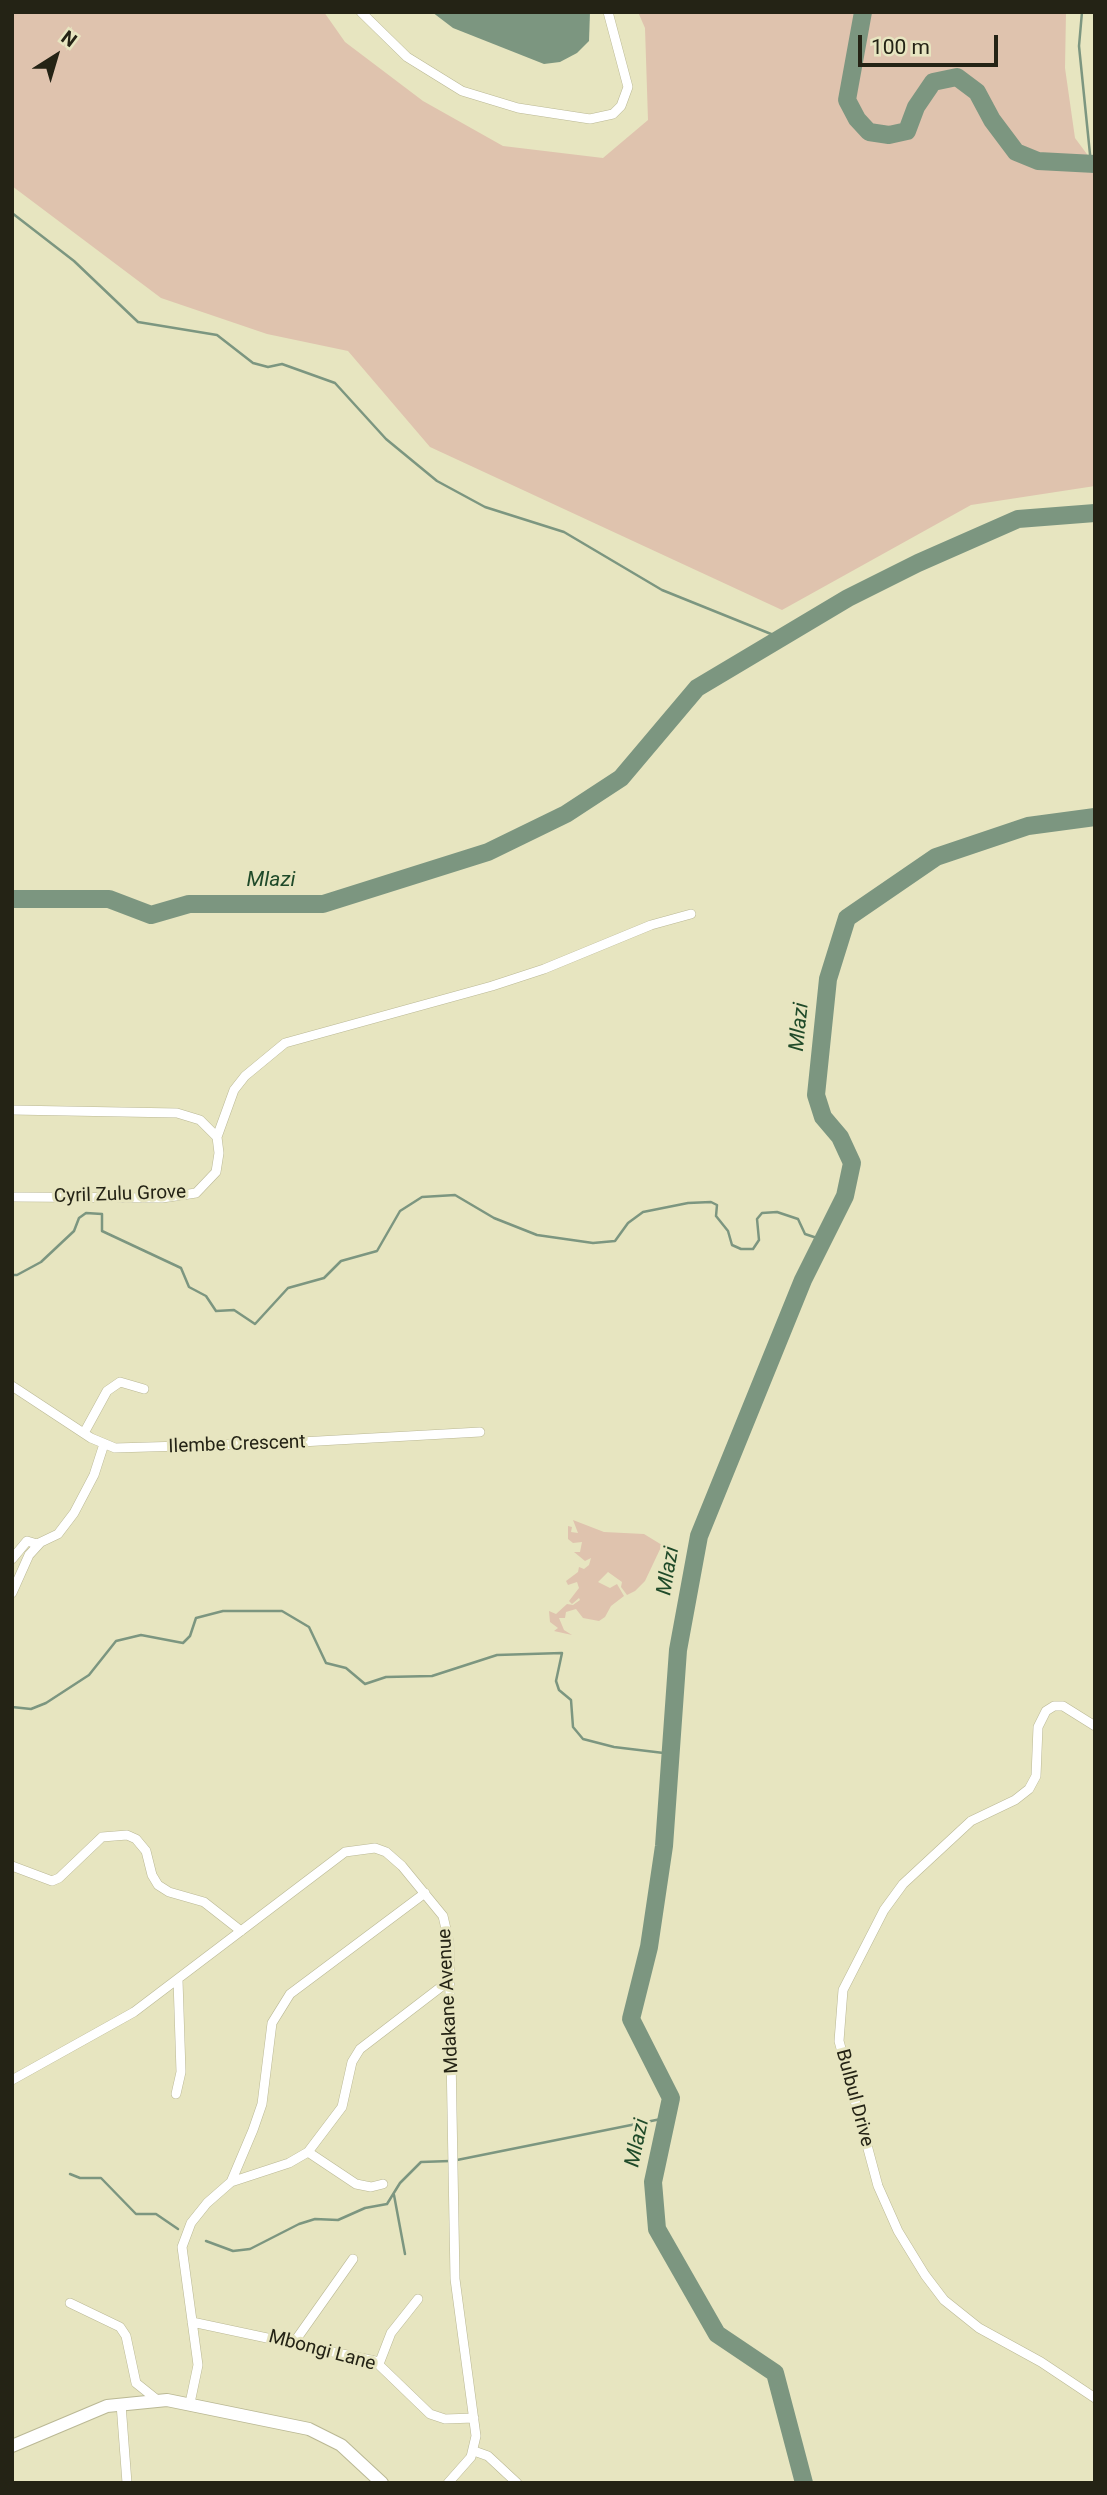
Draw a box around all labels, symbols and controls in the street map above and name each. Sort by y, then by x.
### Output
north arrow [21,21,91,91]
scale bar [862,21,1002,65]
text: N [57,26,81,52]
text: 100 m [871,35,930,59]
water label: Mlazi [247,868,295,894]
water label: Mlazi [785,1001,815,1053]
street label: Cyril Zulu Grove [53,1181,187,1209]
street label: Ilembe Crescent [168,1431,306,1459]
water label: Mlazi [652,1545,686,1597]
street label: Mdakane Avenue [434,1928,464,2074]
street label: Bulbul Drive [830,2047,878,2149]
water label: Mlazi [621,2116,655,2170]
street label: Mbongi Lane [266,2326,378,2376]

